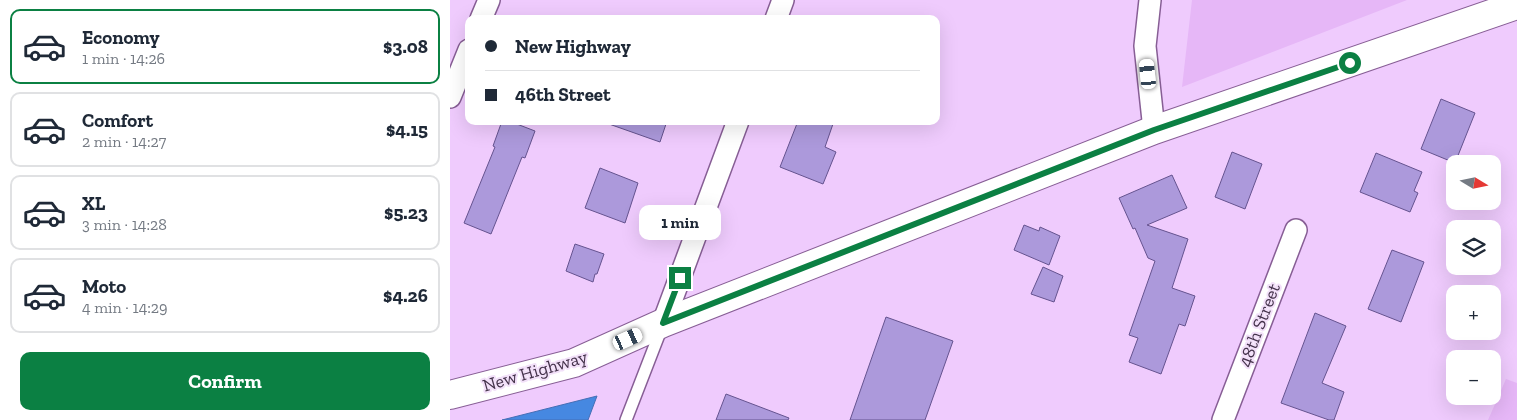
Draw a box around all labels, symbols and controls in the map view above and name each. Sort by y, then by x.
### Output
icon: car [22,24,67,69]
text: Economy [82,26,160,49]
text: $3.08 [383,35,428,58]
text: New Highway [515,35,631,58]
text: 1 min · 14:26 [82,49,165,68]
route start [1339,52,1361,74]
car [1138,58,1157,90]
text: 46th Street [515,83,611,106]
icon: car [22,107,67,152]
text: Comfort [82,109,153,132]
text: $4.15 [386,118,428,141]
text: 2 min · 14:27 [82,132,166,151]
north arrow [1446,155,1501,210]
map controls [1446,155,1501,405]
icon: car [22,190,67,235]
text: XL [82,192,105,215]
text: $5.23 [384,201,428,224]
callout: 1 min [639,206,721,240]
text: 1 min [661,213,699,232]
text: 3 min · 14:28 [82,215,167,234]
button: layers [1446,220,1501,275]
route end [669,267,691,289]
icon: car [22,273,67,318]
text: Moto [82,275,126,298]
street label: 48th Street [1233,280,1285,370]
text: $4.26 [383,284,428,307]
button: + [1446,285,1501,340]
text: 4 min · 14:29 [82,298,168,317]
car [611,326,644,352]
street label: New Highway [480,345,591,396]
button: − [1446,350,1501,405]
button: Confirm [20,352,430,410]

